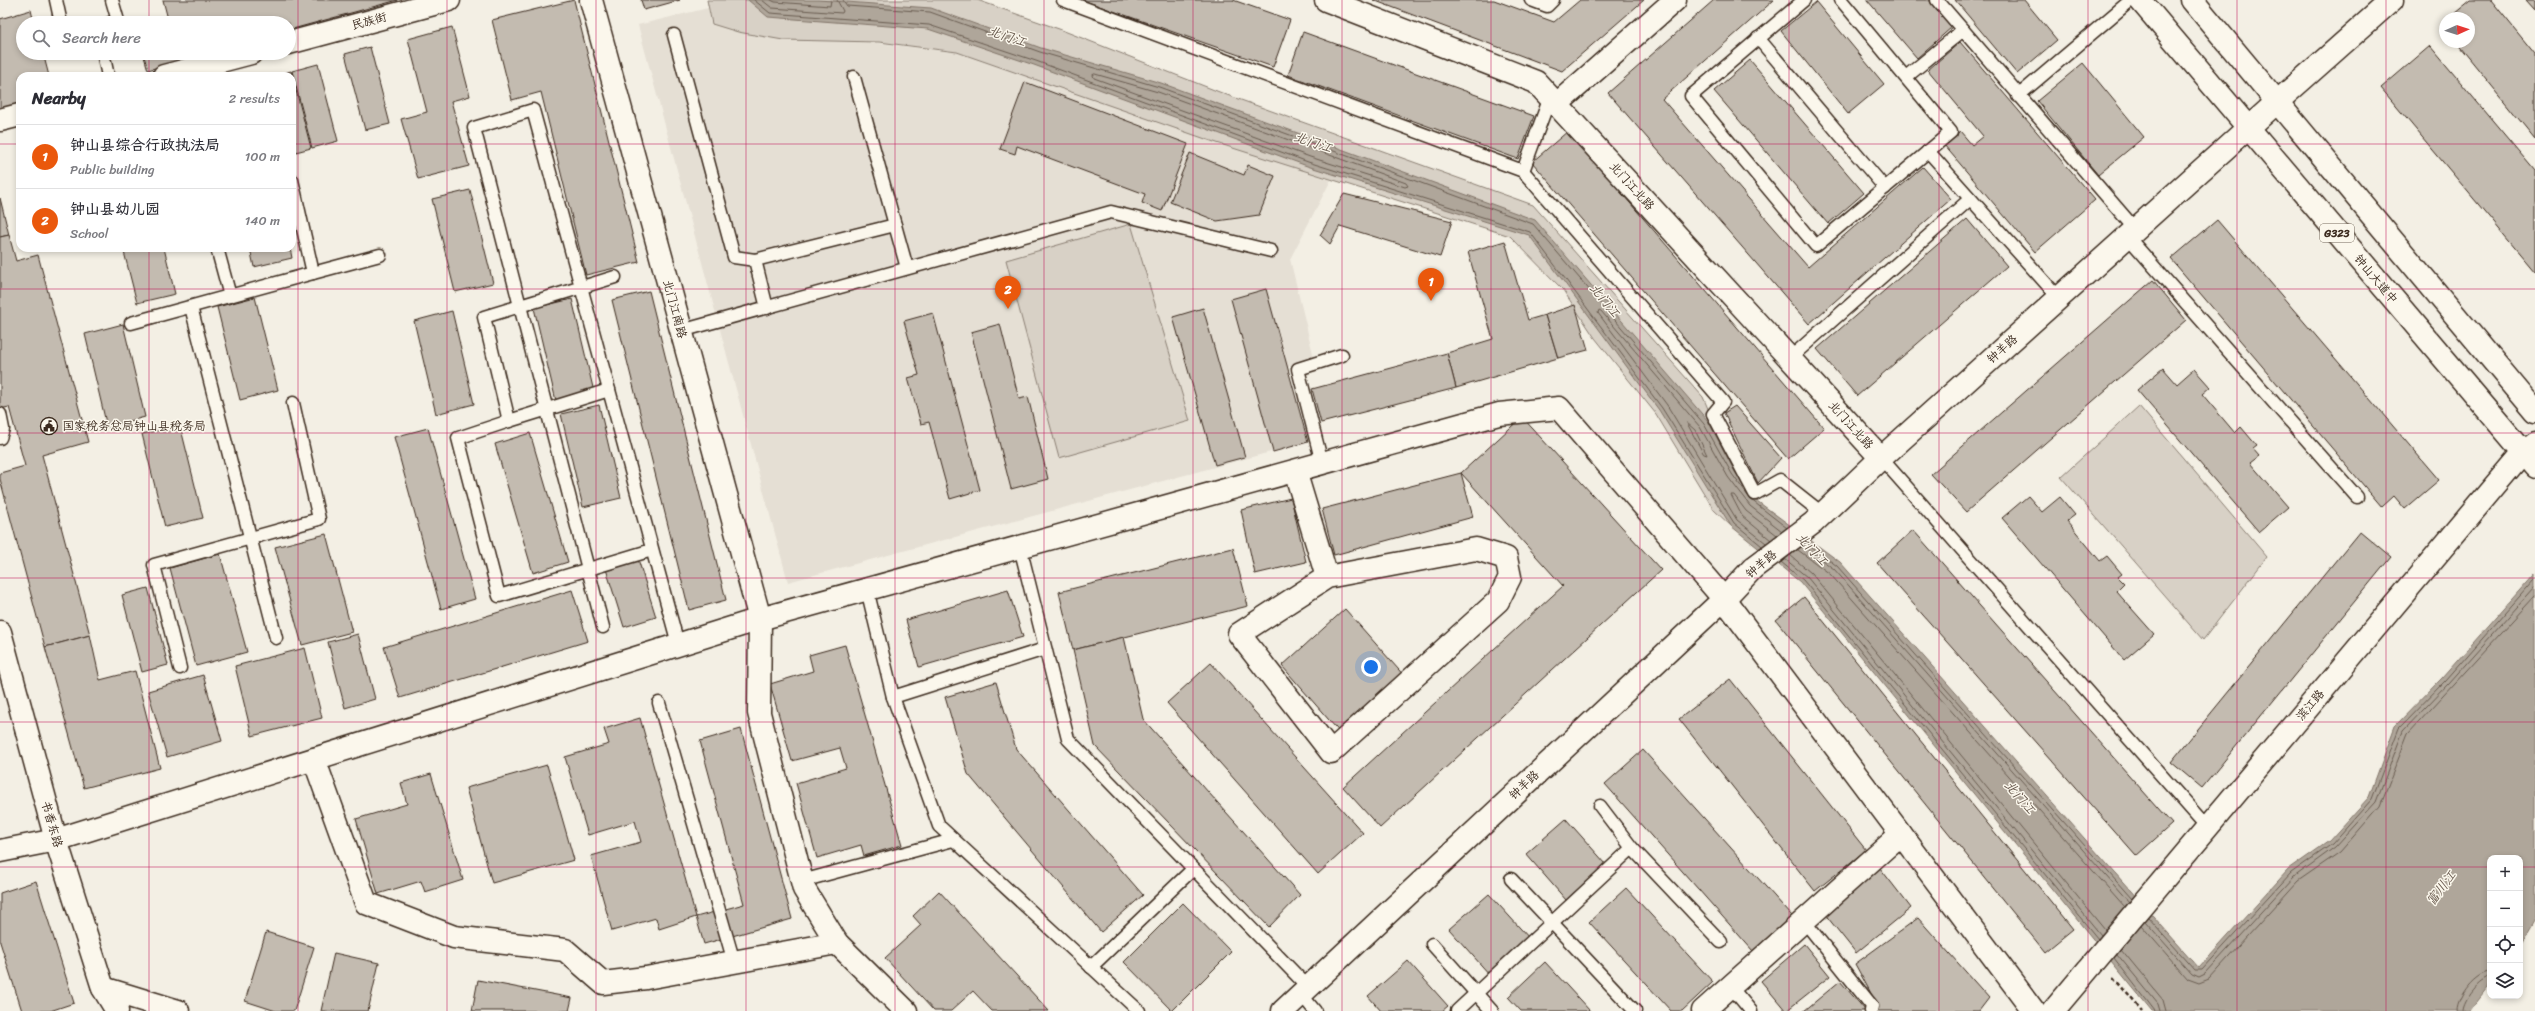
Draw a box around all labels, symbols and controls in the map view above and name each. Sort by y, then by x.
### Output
street label: 民族街 [349,6,389,36]
north arrow [2439,12,2475,48]
search box [16,16,296,60]
water label: 北门江 [985,19,1030,54]
text: Search here [62,25,141,51]
icon: search [30,27,52,49]
text: Nearby [32,83,86,113]
text: 2 results [229,87,280,110]
water label: 北门江 [1291,125,1336,160]
text: 钟山县综合行政执法局 [70,132,220,158]
text: 1 [42,145,48,168]
text: 100 m [245,145,280,168]
street label: 北门江北路 [1604,156,1660,216]
text: Public building [70,158,155,181]
text: 钟山县幼儿园 [70,196,160,222]
text: 2 [41,209,49,232]
text: 140 m [245,209,280,232]
text: School [70,222,108,245]
road number: G323 [2320,224,2354,242]
street label: 钟山大道中 [2348,249,2404,309]
pin: 1 [1418,268,1444,301]
pin: 2 [995,276,1021,309]
street label: 北门江南路 [657,277,693,341]
water label: 北门江 [1584,278,1627,323]
street label: 钟羊路 [1981,329,2023,369]
street label: 北门江北路 [1823,395,1879,455]
place label: 国家税务总局钟山县税务局 [62,415,206,437]
public building icon: 国家税务总局钟山县税务局 [39,416,59,436]
water label: 北门江 [1790,527,1834,572]
street label: 钟羊路 [1740,544,1782,584]
your location [1361,657,1381,677]
street label: 滨江路 [2290,684,2330,726]
street label: 钟羊路 [1503,765,1545,805]
water label: 北门江 [1999,775,2042,820]
street label: 书香东路 [35,798,69,850]
map controls [2487,855,2523,999]
button: + [2487,855,2523,891]
water label: 富川江 [2420,865,2463,911]
button: − [2487,891,2523,927]
button: locate [2487,927,2523,963]
button: layers [2487,963,2523,999]

